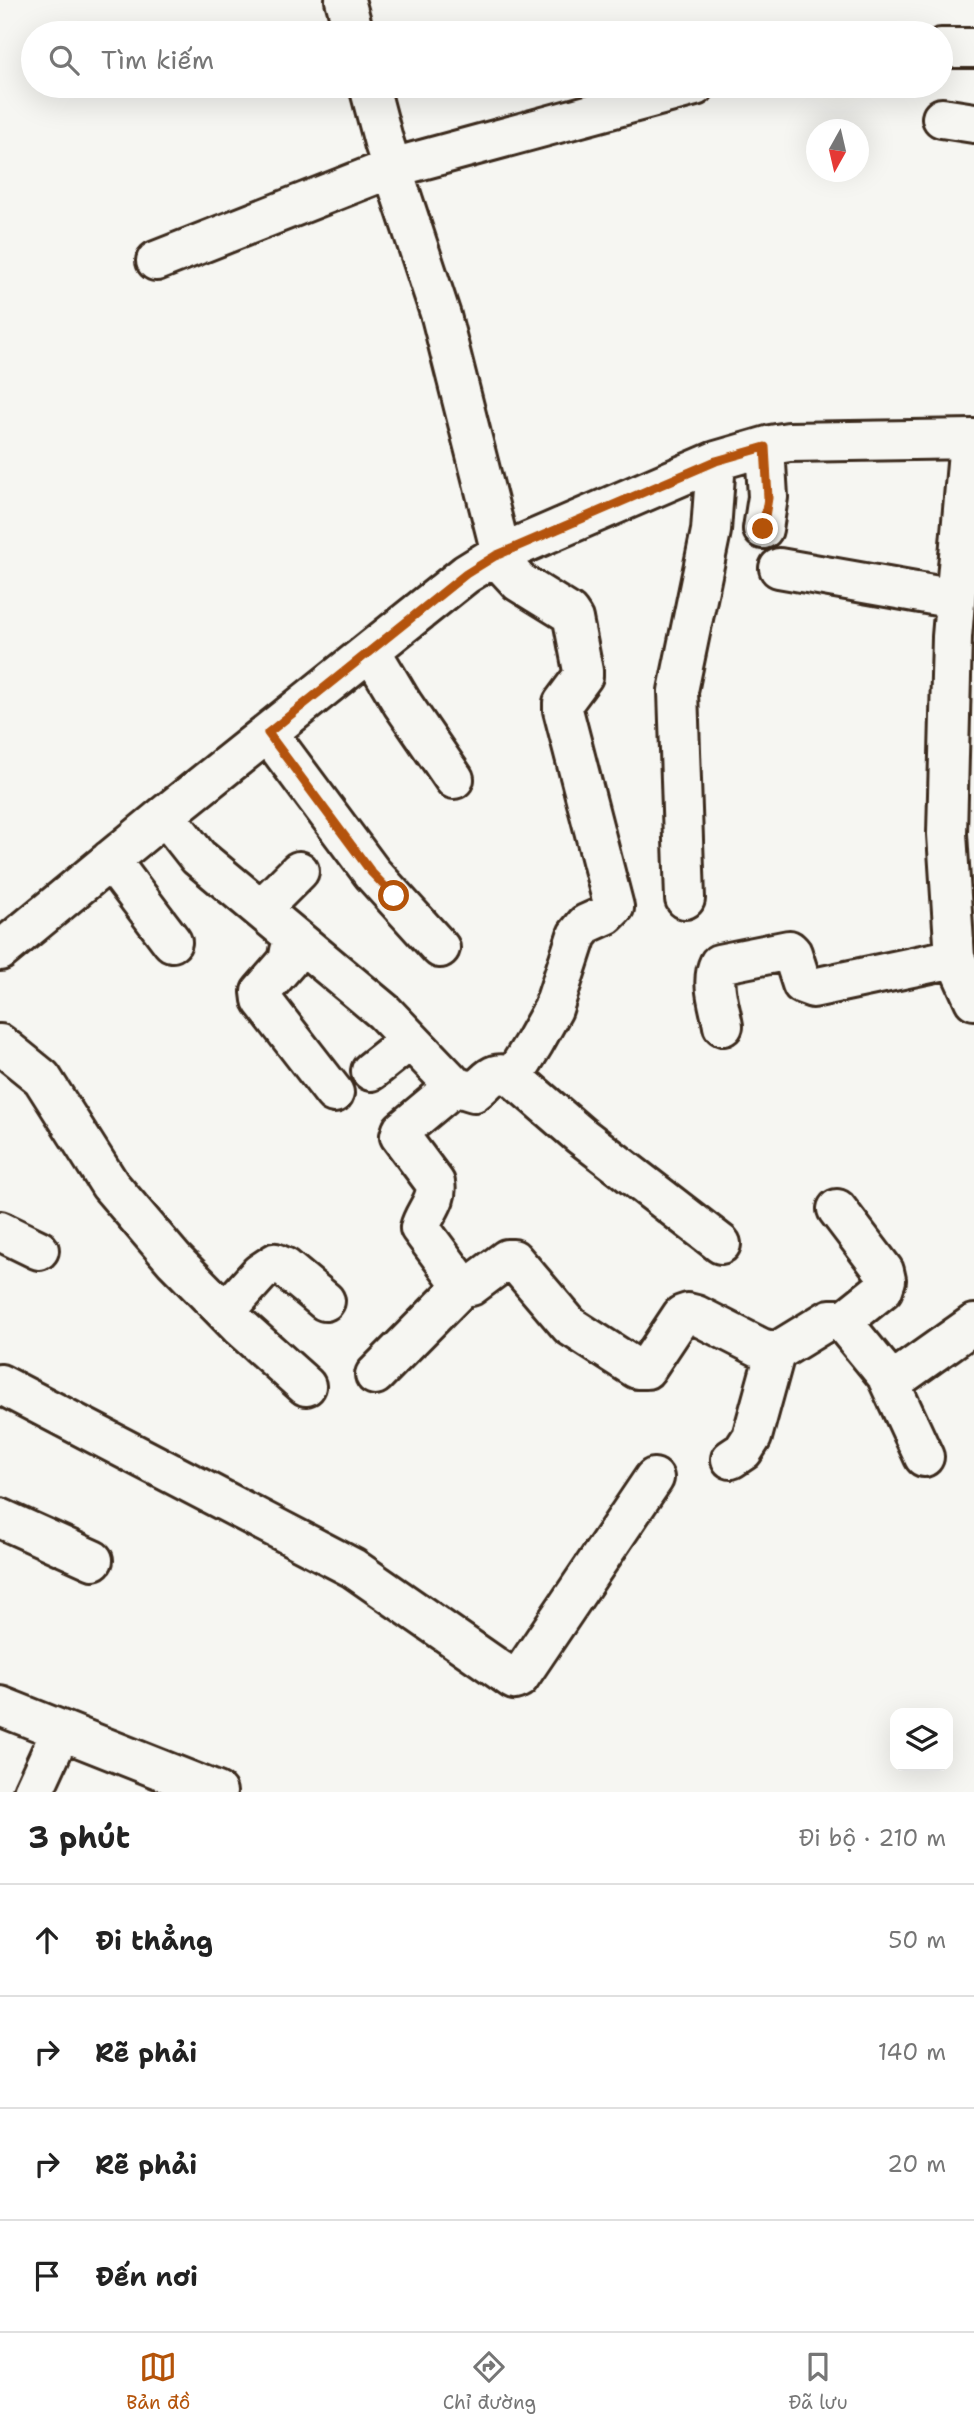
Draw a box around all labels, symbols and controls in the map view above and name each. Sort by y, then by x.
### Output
search box [21,21,953,98]
icon: search [45,41,83,79]
text: Tìm kiếm [101,42,214,77]
north arrow [806,119,869,182]
route end [747,513,778,544]
route start [378,880,409,911]
map controls [890,1708,953,1771]
button: layers [890,1708,953,1771]
text: 3 phút [28,1817,130,1858]
text: Đi bộ · 210 m [799,1823,946,1853]
icon: ahead [28,1921,66,1959]
text: Đi thẳng [95,1923,213,1958]
text: 50 m [888,1925,946,1955]
icon: right [28,2033,66,2071]
text: Rẽ phải [95,2035,197,2070]
text: 140 m [878,2037,946,2067]
icon: right [28,2145,66,2183]
text: Rẽ phải [95,2147,197,2182]
text: 20 m [887,2149,946,2179]
icon: arrive [28,2257,66,2295]
text: Đến nơi [95,2259,198,2294]
tab: Bản đồ [126,2348,190,2415]
tab: Chỉ đường [443,2348,536,2415]
tab: Đã lưu [788,2348,848,2415]

